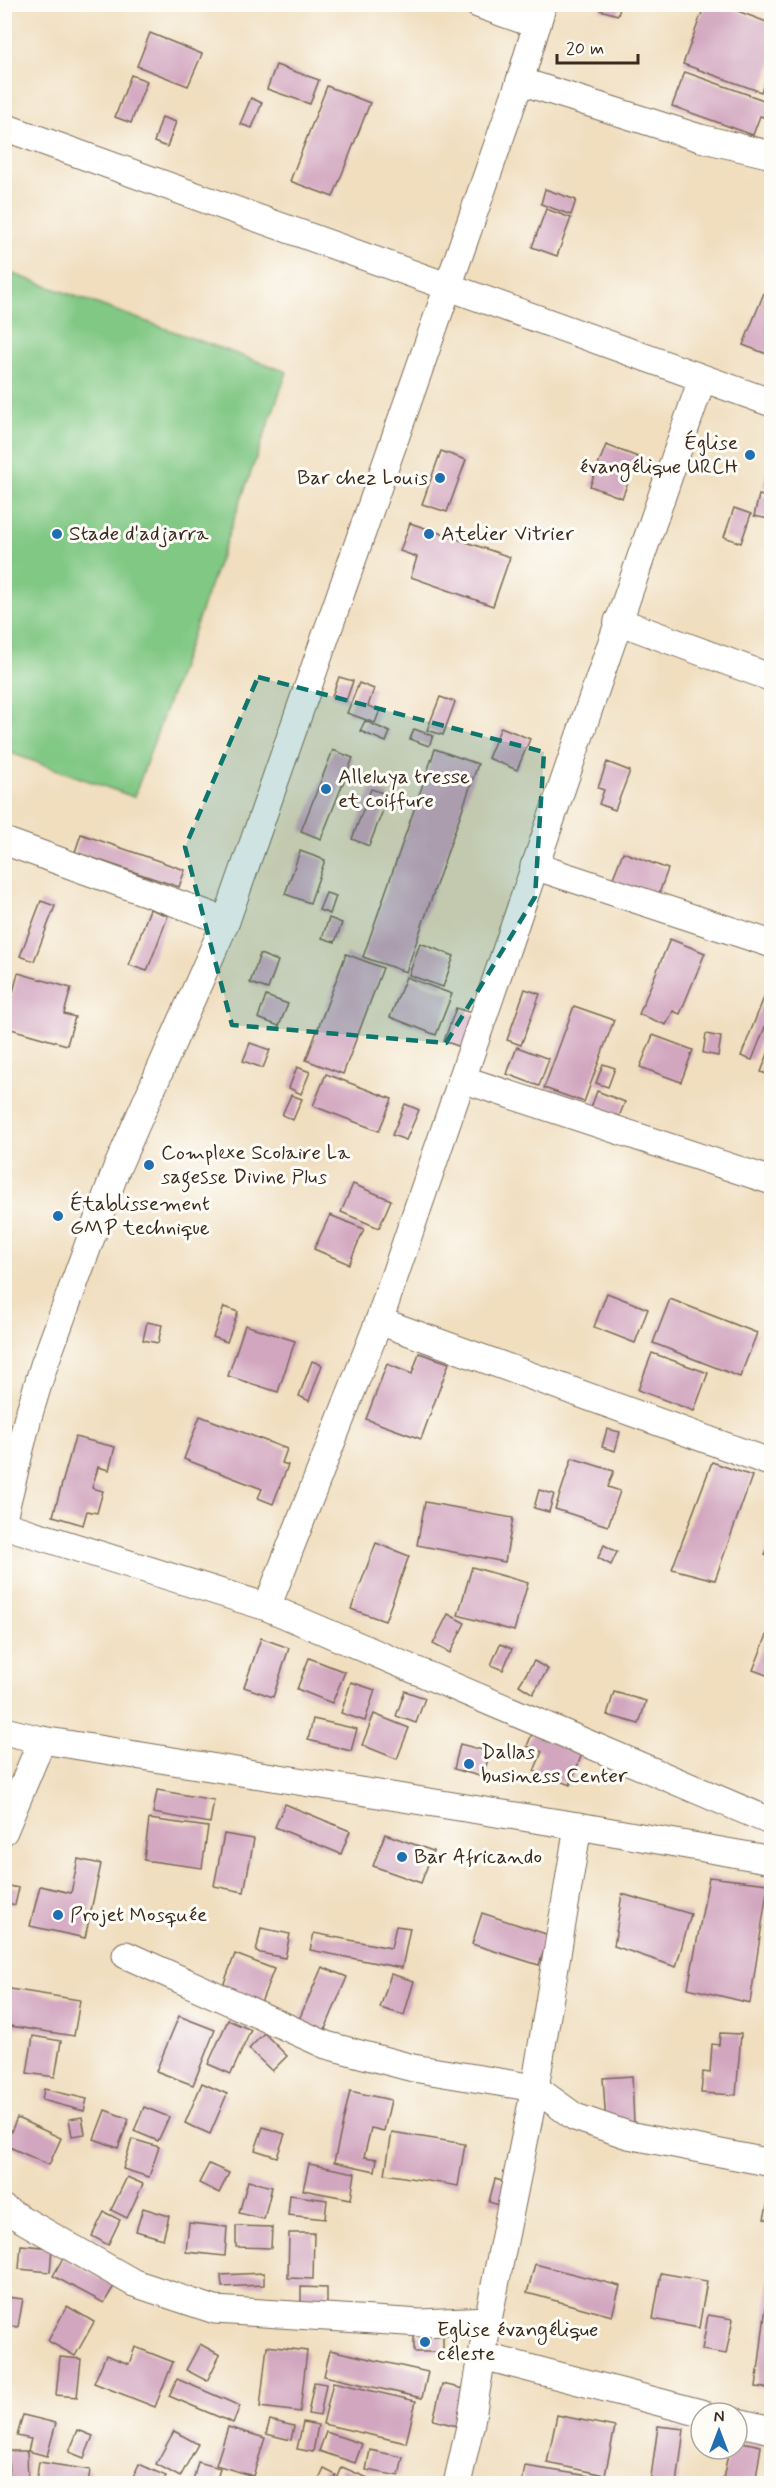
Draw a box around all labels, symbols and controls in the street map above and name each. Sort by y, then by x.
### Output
scale bar [557,27,638,65]
text: 20 m [566,37,604,61]
place label: Église évangélique URCH [579,429,738,482]
marker: Église évangélique URCH [743,448,757,462]
place label: Bar chez Louis [297,464,428,492]
marker: Bar chez Louis [433,471,447,485]
place label: Stade d'adjarra [69,520,209,548]
place label: Atelier Vitrier [441,520,574,548]
marker: Stade d'adjarra [50,527,64,541]
marker: Atelier Vitrier [422,527,436,541]
place label: Alleluya tresse et coiffure [338,763,470,815]
marker: Alleluya tresse et coiffure [319,782,333,796]
place label: Complexe Scolaire La sagesse Divine Plus [161,1139,350,1193]
marker: Complexe Scolaire La sagesse Divine Plus [142,1158,156,1172]
place label: Établissement GMP technique [70,1190,210,1242]
marker: Établissement GMP technique [51,1209,65,1223]
place label: Dallas business Center [481,1738,628,1790]
marker: Dallas business Center [462,1757,476,1771]
place label: Bar Africando [414,1843,542,1871]
marker: Bar Africando [395,1850,409,1864]
place label: Projet Mosquée [70,1901,207,1929]
marker: Projet Mosquée [51,1908,65,1922]
place label: Eglise évangélique céleste [437,2316,599,2368]
marker: Eglise évangélique céleste [418,2335,432,2349]
north arrow [689,2401,749,2461]
text: N [714,2407,724,2428]

